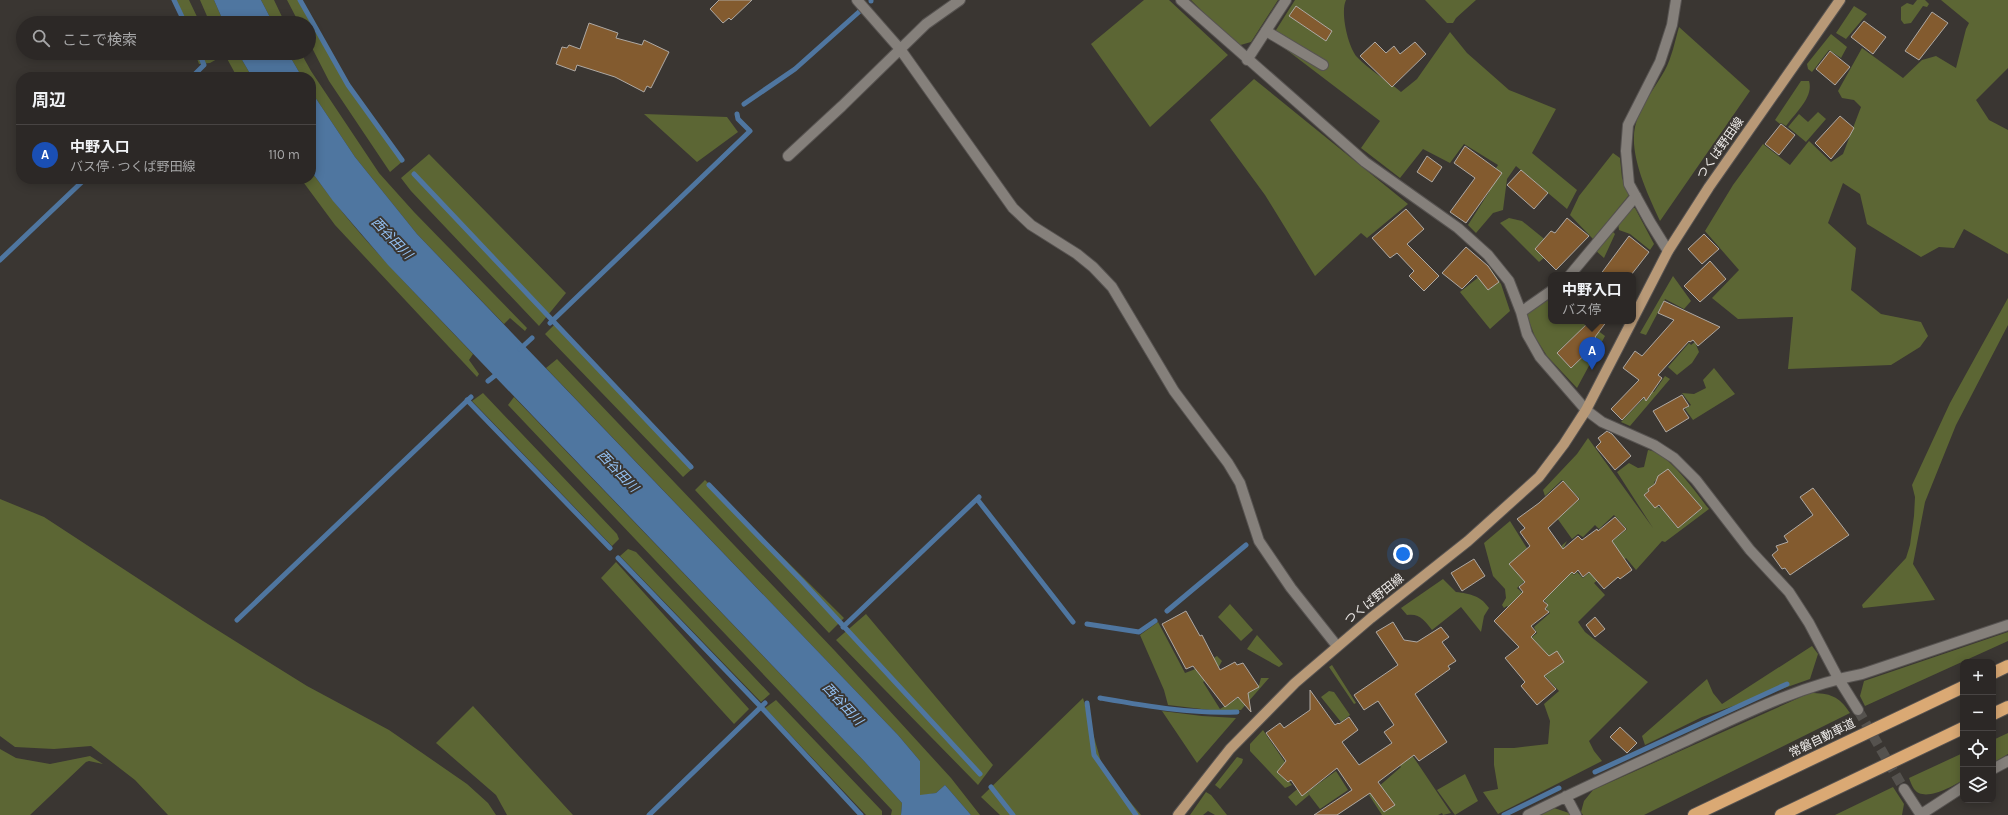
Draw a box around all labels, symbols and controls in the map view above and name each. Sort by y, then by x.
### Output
search box [16,16,316,60]
icon: search [30,27,52,49]
text: ここで検索 [62,31,137,49]
text: 周辺 [32,90,66,110]
street label: つくば野田線 [1694,114,1746,182]
text: 中野入口 [70,138,130,156]
text: A [41,147,49,162]
text: 110 m [268,147,300,162]
text: バス停 · つくば野田線 [70,159,196,174]
water label: 西谷田川 [369,214,417,263]
popup [1548,272,1636,324]
text: 中野入口 [1562,281,1622,299]
text: バス停 [1562,302,1601,317]
pin: A [1579,337,1605,370]
water label: 西谷田川 [595,447,643,496]
your location [1393,544,1413,564]
street label: つくば野田線 [1342,571,1406,627]
map controls [1960,659,1996,803]
button: + [1960,659,1996,695]
water label: 西谷田川 [820,680,868,730]
button: − [1960,695,1996,731]
street label: 常磐自動車道 [1787,716,1857,760]
button: locate [1960,731,1996,767]
button: layers [1960,767,1996,803]

